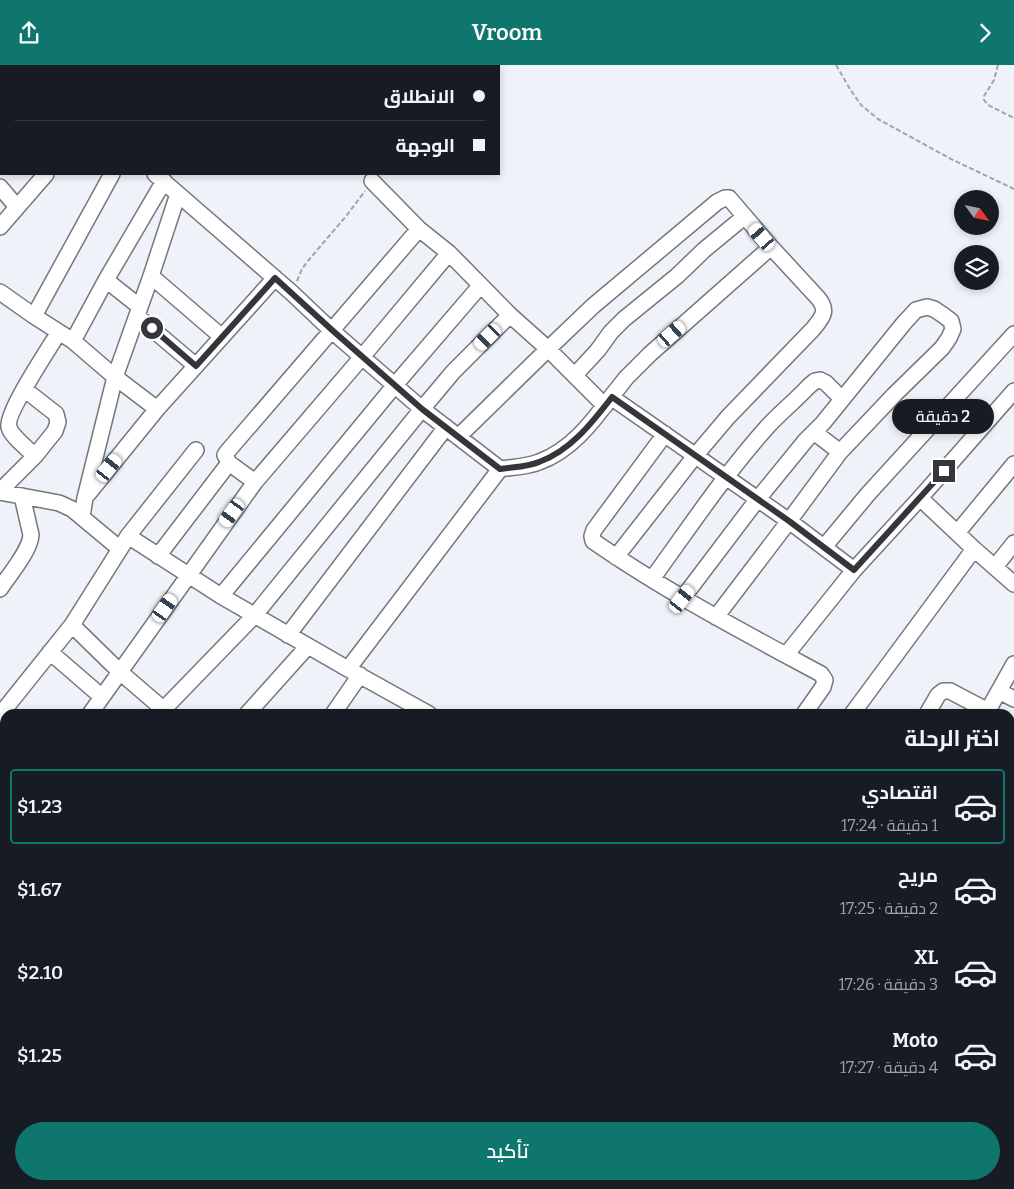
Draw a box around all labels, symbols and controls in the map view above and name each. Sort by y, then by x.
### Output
icon: share [15,19,43,47]
text: Vroom [472,19,542,46]
icon: forward [971,19,999,47]
text: الانطلاق [384,85,455,108]
text: الوجهة [395,134,455,157]
north arrow [954,190,999,235]
map controls [954,190,999,290]
car [746,221,777,253]
button: layers [954,245,999,290]
route start [141,317,163,339]
car [655,318,688,350]
car [472,321,503,353]
callout: 2 دقيقة [893,399,995,433]
text: 2 دقيقة [916,407,970,426]
car [93,452,124,484]
route end [933,460,955,482]
car [217,496,246,530]
car [666,583,697,615]
car [150,591,179,625]
text: اختر الرحلة [905,725,1000,752]
text: اقتصادي [862,781,938,804]
icon: car [953,784,998,829]
text: $1.23 [17,795,63,818]
text: 1 دقيقة · 17:24 [841,816,938,835]
text: مريح [898,864,938,887]
icon: car [953,867,998,912]
text: $1.67 [17,878,61,901]
text: 2 دقيقة · 17:25 [840,899,938,918]
text: XL [914,946,938,969]
icon: car [953,950,998,995]
text: $2.10 [17,961,63,984]
text: 3 دقيقة · 17:26 [838,975,938,994]
text: Moto [892,1029,938,1052]
icon: car [953,1033,998,1078]
text: $1.25 [17,1044,62,1067]
text: 4 دقيقة · 17:27 [840,1058,938,1077]
button: تأكيد [15,1122,1000,1180]

